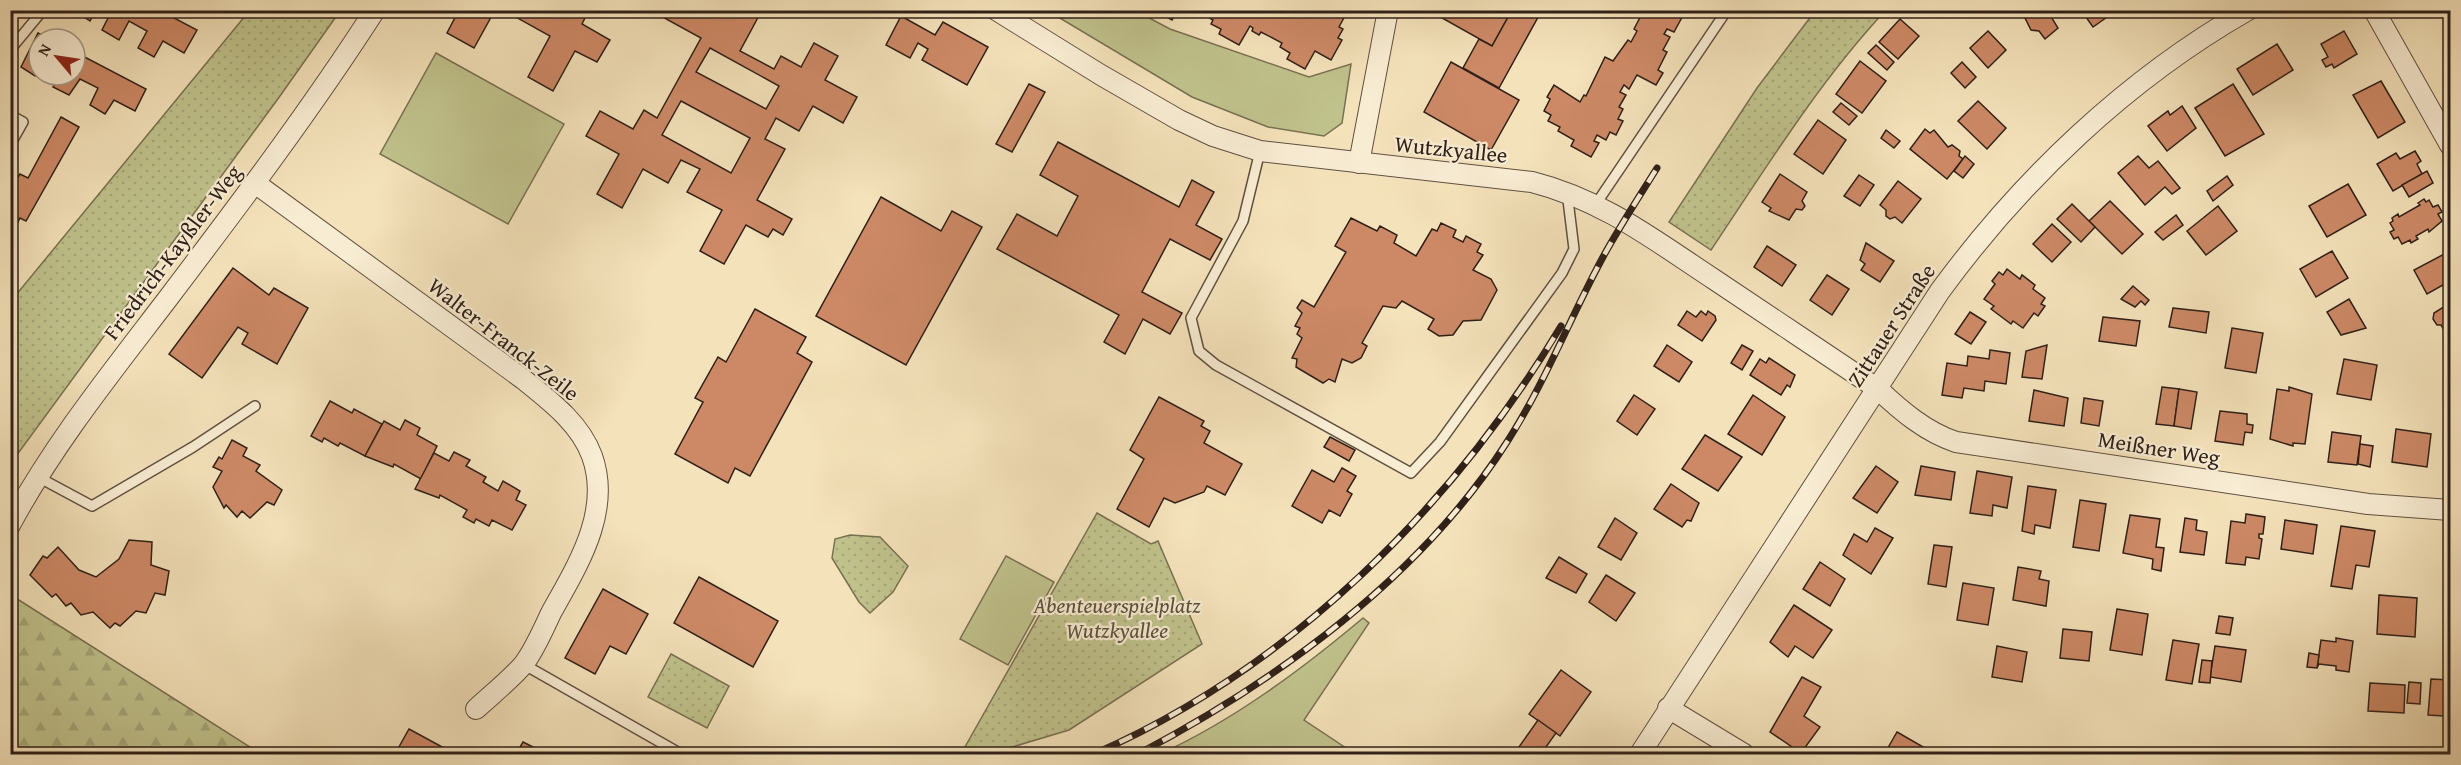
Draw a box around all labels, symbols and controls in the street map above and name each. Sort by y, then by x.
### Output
north arrow [27,27,87,87]
text: N [31,39,57,60]
street label: Wutzkyallee [1393,127,1509,171]
street label: Friedrich-Kayßler-Weg [95,158,249,346]
street label: Zittauer Straße [1839,257,1943,393]
street label: Walter-Franck-Zeile [422,270,586,408]
street label: Meißner Weg [2096,423,2222,473]
park label: Abenteuerspielplatz Wutzkyallee [1033,589,1201,646]

